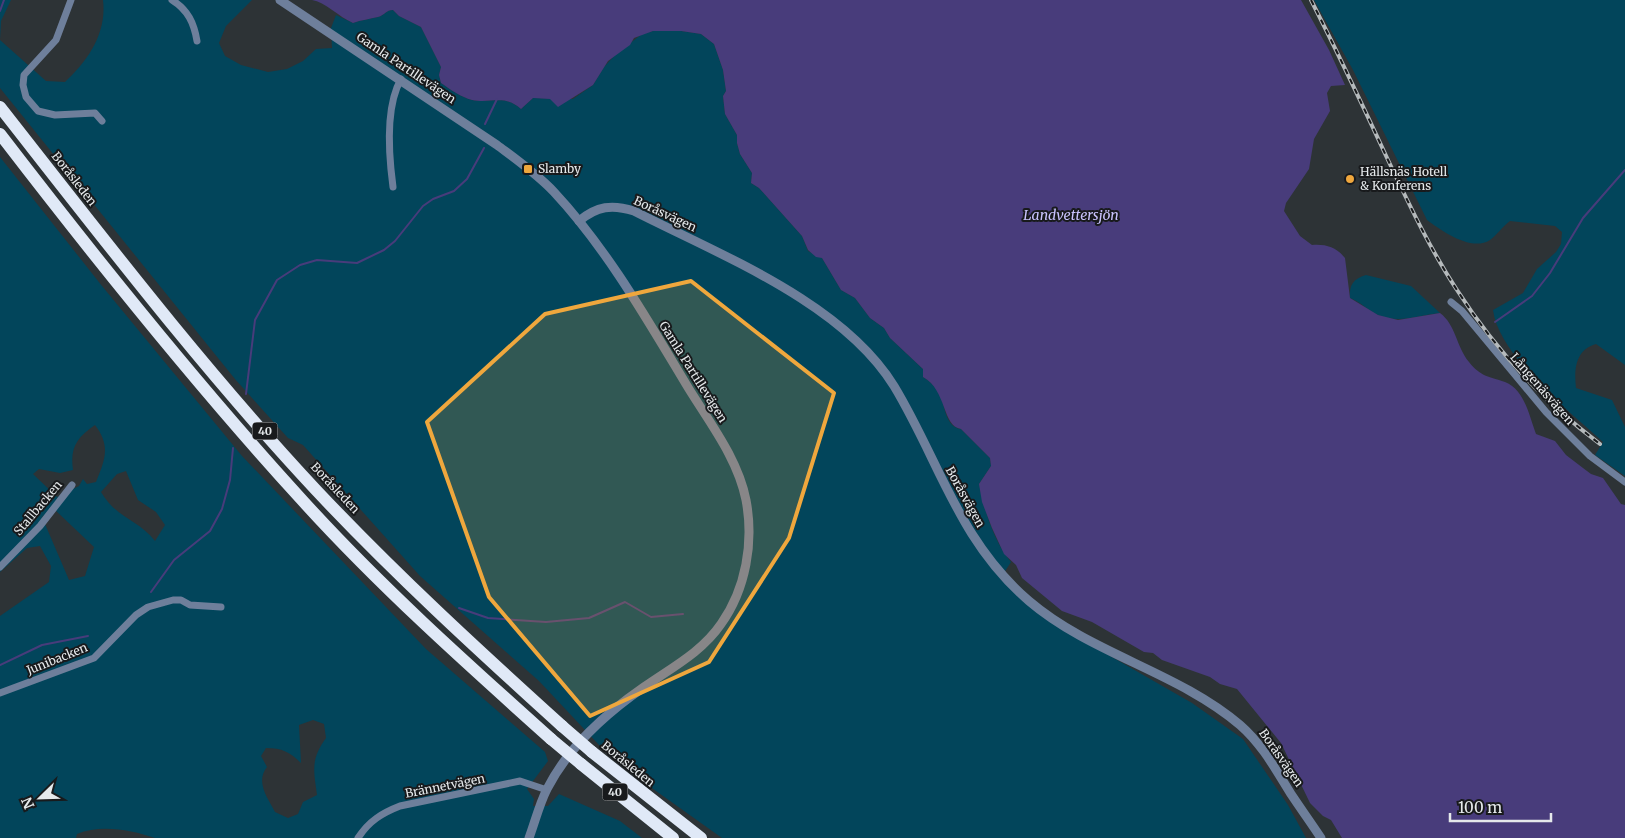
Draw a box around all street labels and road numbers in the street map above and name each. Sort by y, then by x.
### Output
street label: Gamla Partillevägen [354,29,459,106]
street label: Boråsleden [49,149,100,209]
street label: Boråsvägen [631,193,699,235]
street label: Gamla Partillevägen [656,318,731,425]
street label: Långenäsvägen [1507,350,1578,428]
road number: 40 [252,422,278,440]
street label: Boråsleden [308,459,363,516]
street label: Boråsvägen [943,464,988,530]
street label: Stallbacken [10,477,65,538]
street label: Junibacken [23,639,90,678]
street label: Boråsvägen [1256,726,1307,790]
street label: Boråsleden [599,737,658,790]
street label: Brännetvägen [404,770,486,801]
road number: 40 [602,784,628,800]

